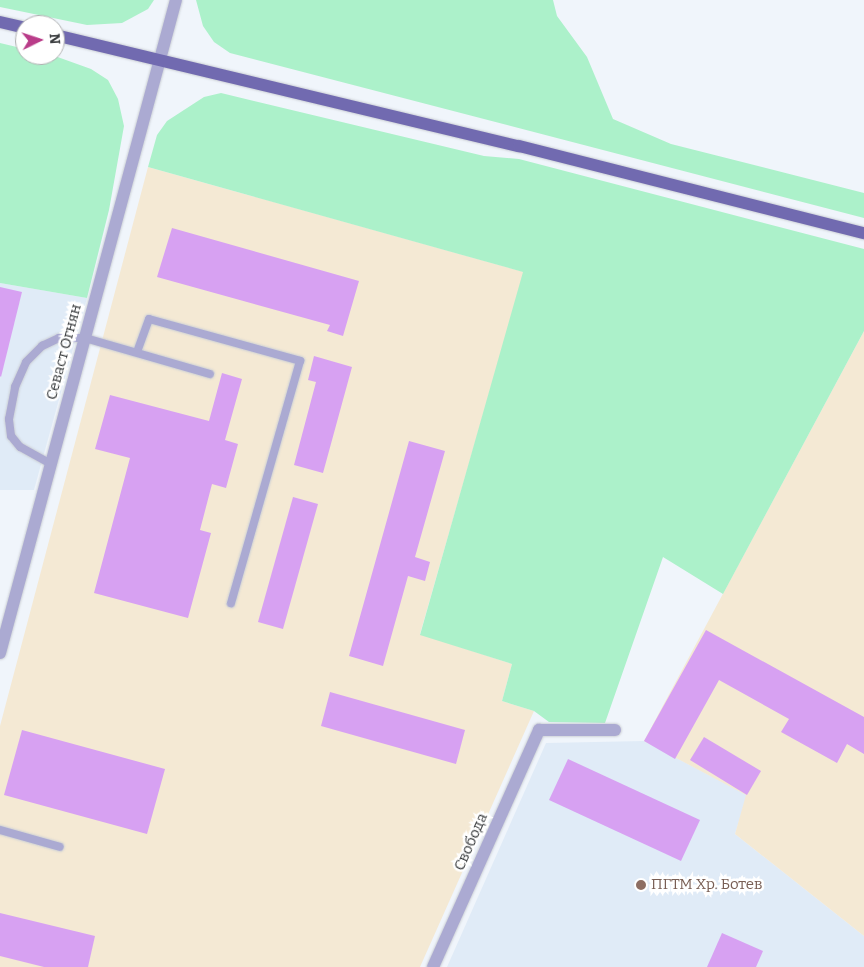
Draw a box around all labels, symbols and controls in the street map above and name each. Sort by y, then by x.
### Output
north arrow [15,15,65,65]
text: N [46,33,63,45]
street label: Севаст Огнян [43,302,85,402]
street label: Свобода [450,811,492,873]
place label: ПГТМ Хр. Ботев [651,876,762,894]
marker: ПГТМ Хр. Ботев [635,879,647,891]

